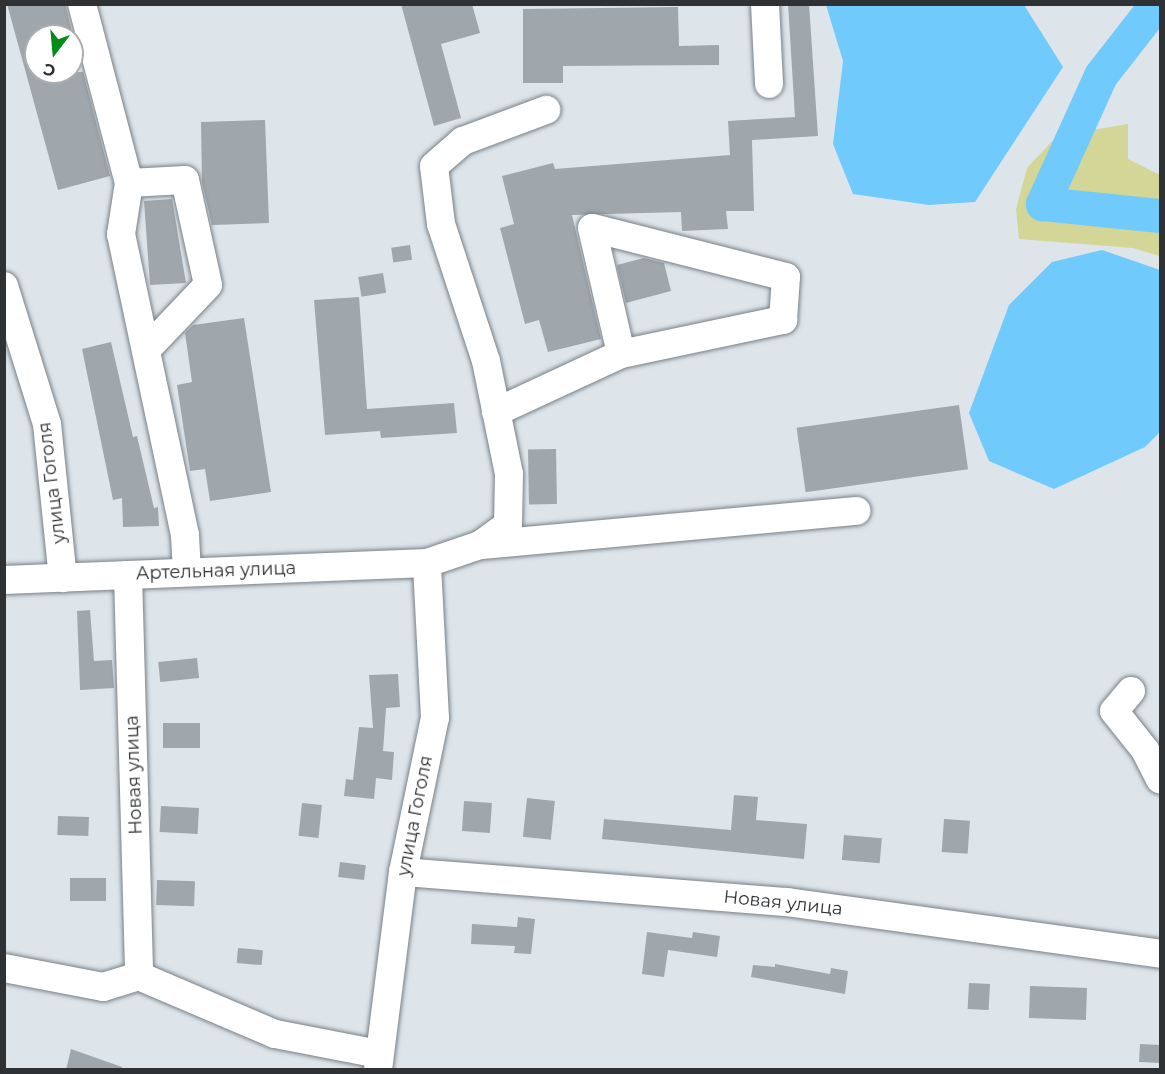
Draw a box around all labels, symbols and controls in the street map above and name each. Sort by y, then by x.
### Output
north arrow [24,24,84,84]
text: С [41,59,58,81]
street label: улица Гоголя [34,421,70,545]
street label: Артельная улица [135,557,297,585]
street label: Новая улица [121,715,147,835]
street label: улица Гоголя [393,754,437,878]
street label: Новая улица [722,886,844,920]

